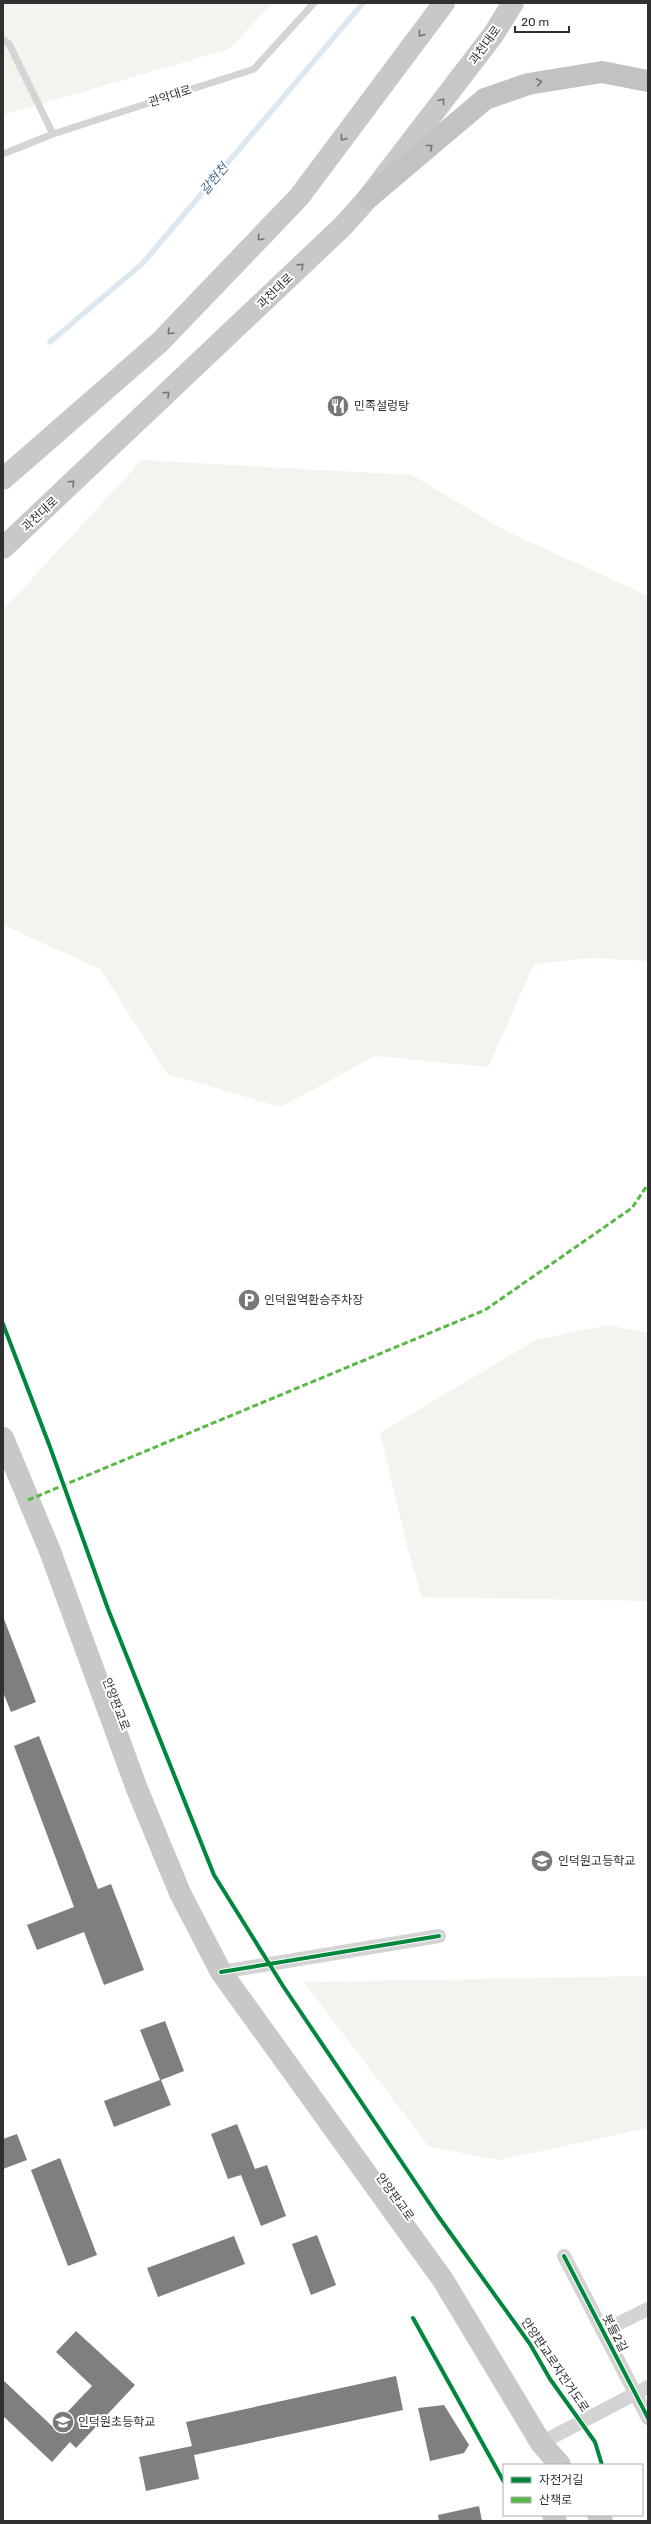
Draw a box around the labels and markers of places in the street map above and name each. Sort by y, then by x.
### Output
restaurant icon: 민족설렁탕 [325,393,351,419]
place label: 민족설렁탕 [354,399,409,413]
parking icon: 인덕원역환승주차장 [236,1287,262,1313]
place label: 인덕원역환승주차장 [264,1293,363,1307]
school or university icon: 인덕원고등학교 [529,1848,555,1874]
place label: 인덕원고등학교 [558,1854,635,1868]
school or university icon: 인덕원초등학교 [50,2409,76,2435]
place label: 인덕원초등학교 [78,2415,155,2429]

